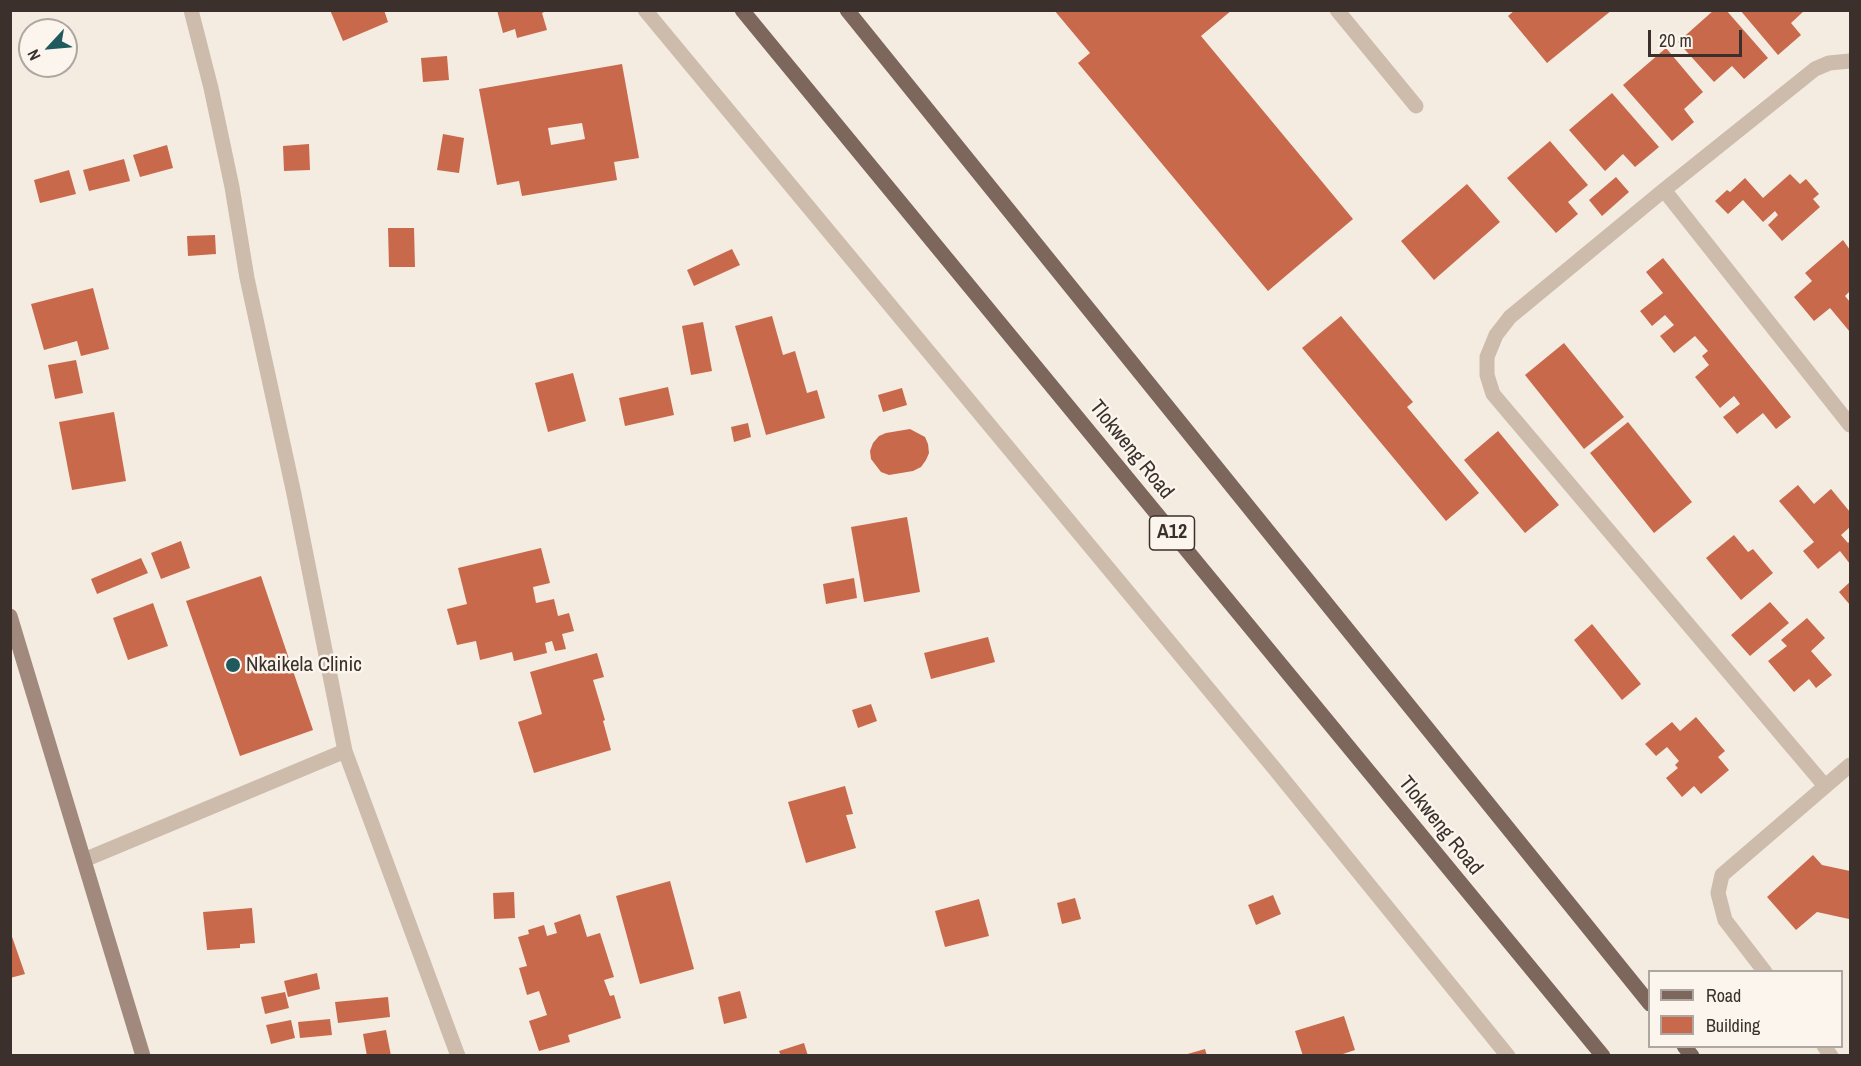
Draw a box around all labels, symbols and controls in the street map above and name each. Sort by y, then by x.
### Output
north arrow [18,18,78,78]
scale bar [1651,18,1746,56]
text: 20 m [1659,28,1692,53]
text: N [22,46,46,64]
street label: Tlokweng Road [1084,396,1178,504]
road number: A12 [1150,516,1194,550]
place label: Nkaikela Clinic [246,652,362,678]
marker: Nkaikela Clinic [224,656,242,674]
street label: Tlokweng Road [1393,772,1487,880]
legend [1648,970,1843,1048]
text: Road [1706,983,1741,1008]
text: Building [1706,1013,1760,1038]

